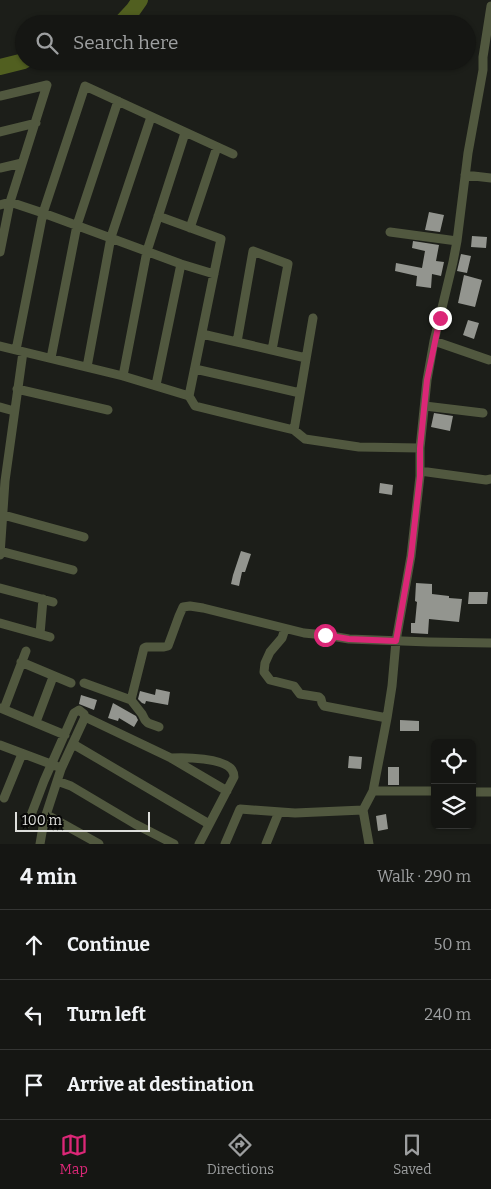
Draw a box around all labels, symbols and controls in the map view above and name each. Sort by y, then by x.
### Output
search box [15,15,476,70]
icon: search [33,29,61,57]
text: Search here [73,31,178,54]
route end [429,307,452,330]
route start [314,624,337,647]
map controls [431,739,476,829]
button: locate [431,739,476,784]
button: layers [431,784,476,829]
scale bar [15,809,150,832]
text: 100 m [22,812,62,829]
text: 4 min [20,864,77,890]
text: Walk · 290 m [377,867,471,886]
icon: ahead [20,931,48,959]
text: Continue [67,933,150,956]
text: 50 m [434,935,471,954]
icon: left [20,1001,48,1029]
text: Turn left [67,1003,146,1026]
text: 240 m [424,1005,471,1024]
icon: arrive [20,1071,48,1099]
text: Arrive at destination [67,1073,254,1096]
tab: Map [59,1131,88,1178]
tab: Directions [207,1131,274,1178]
tab: Saved [393,1131,432,1178]

